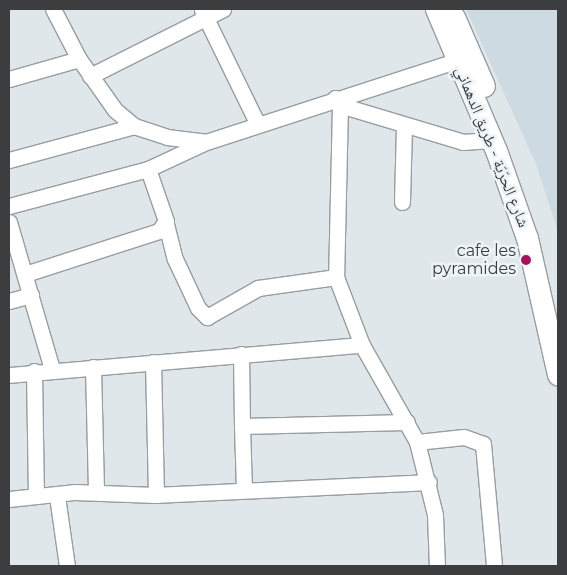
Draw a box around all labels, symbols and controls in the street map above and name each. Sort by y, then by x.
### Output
street label: شارع الحرّيّة - طريق الدهماني [451,64,533,230]
place label: cafe les pyramides [432,241,516,279]
marker: cafe les pyramides [520,254,532,266]

